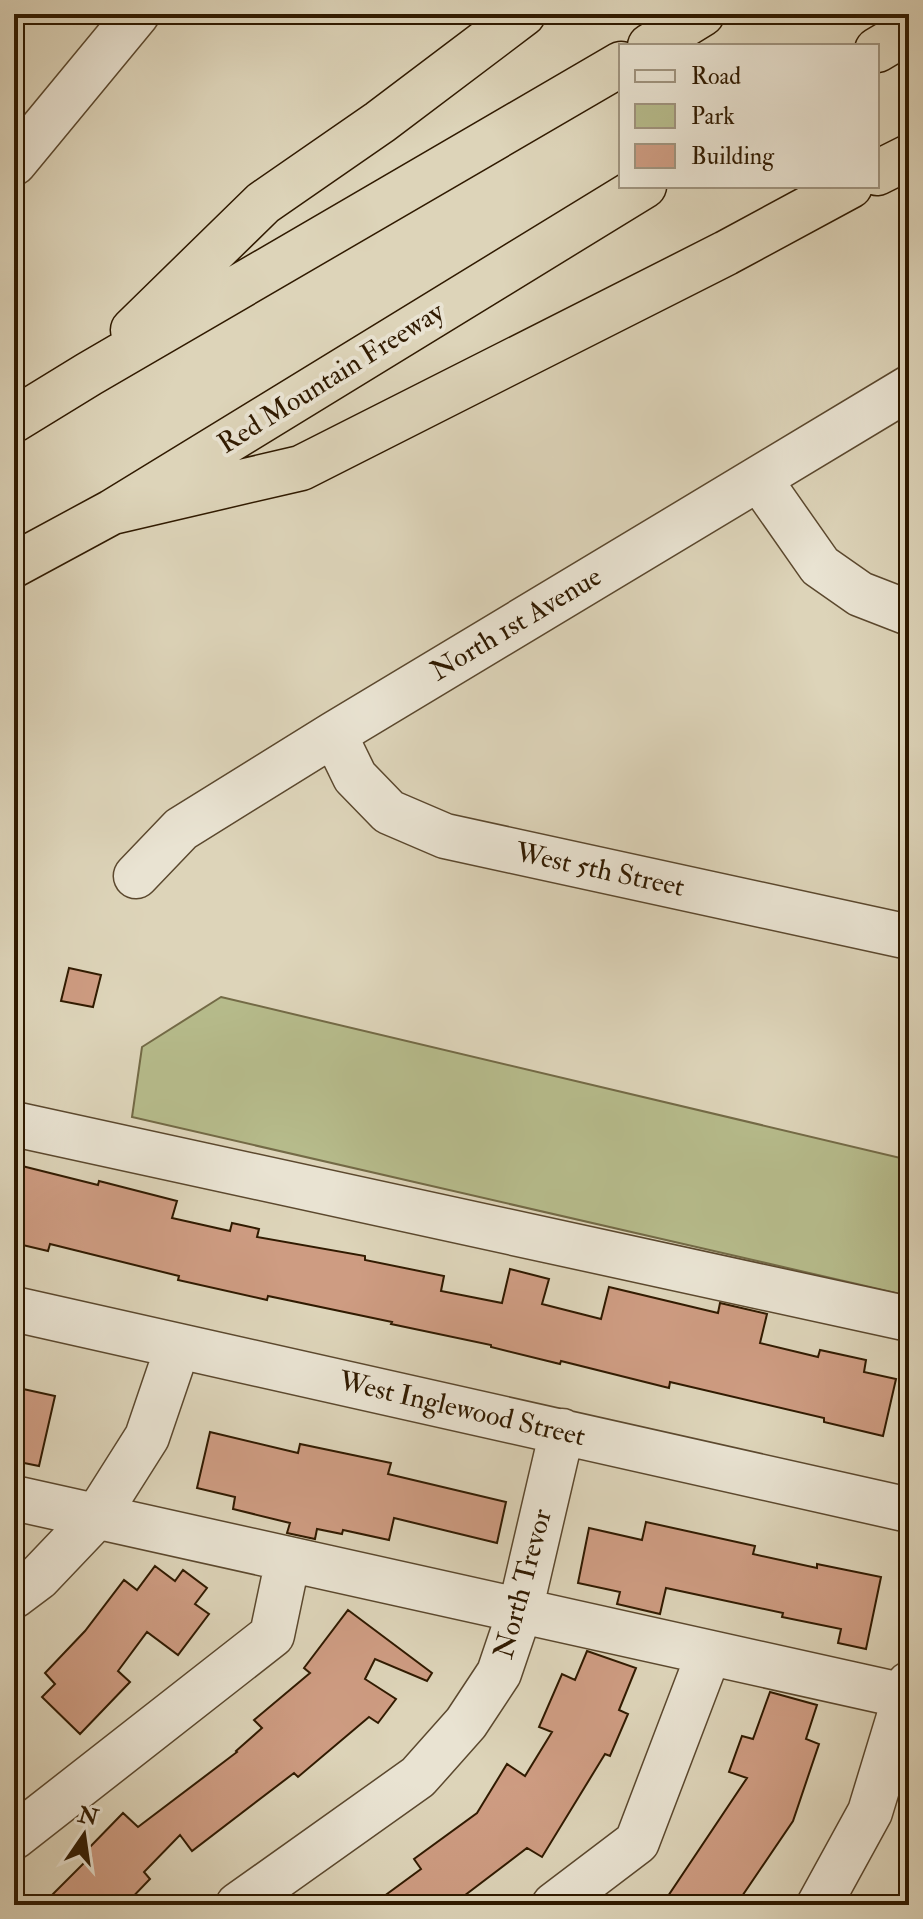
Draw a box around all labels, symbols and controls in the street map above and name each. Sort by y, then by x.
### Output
legend [619,44,879,188]
text: Road [691,61,741,92]
text: Park [691,101,735,132]
text: Building [691,141,775,172]
street label: Red Mountain Freeway [212,294,451,462]
street label: North 1st Avenue [424,559,608,689]
street label: West 5th Street [511,835,688,905]
street label: West Inglewood Street [334,1363,589,1454]
street label: North Trevor [486,1505,560,1663]
north arrow [44,1795,124,1875]
text: N [75,1800,101,1832]

